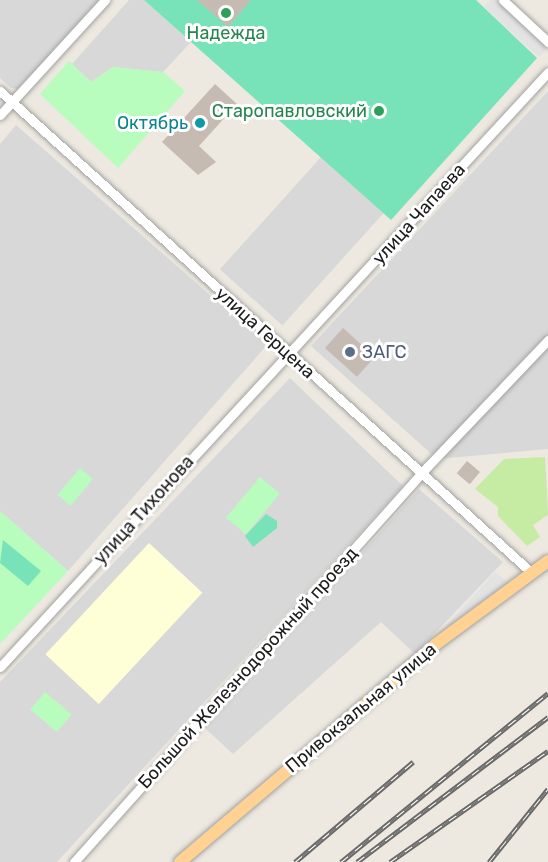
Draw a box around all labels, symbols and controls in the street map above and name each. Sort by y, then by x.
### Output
marker: Надежда [219,6,233,20]
place label: Надежда [187,22,265,44]
place label: Старопавловский [212,100,367,122]
marker: Старопавловский [372,104,386,118]
place label: Октябрь [117,112,188,134]
marker: Октябрь [193,116,207,130]
street label: улица Чапаева [368,159,470,269]
street label: улица Герцена [211,283,319,383]
place label: ЗАГС [362,341,406,363]
marker: ЗАГС [343,345,357,359]
street label: улица Тихонова [89,451,199,569]
street label: Большой Железнодорожный проезд [134,543,362,793]
street label: Привокзальная улица [281,639,441,777]

